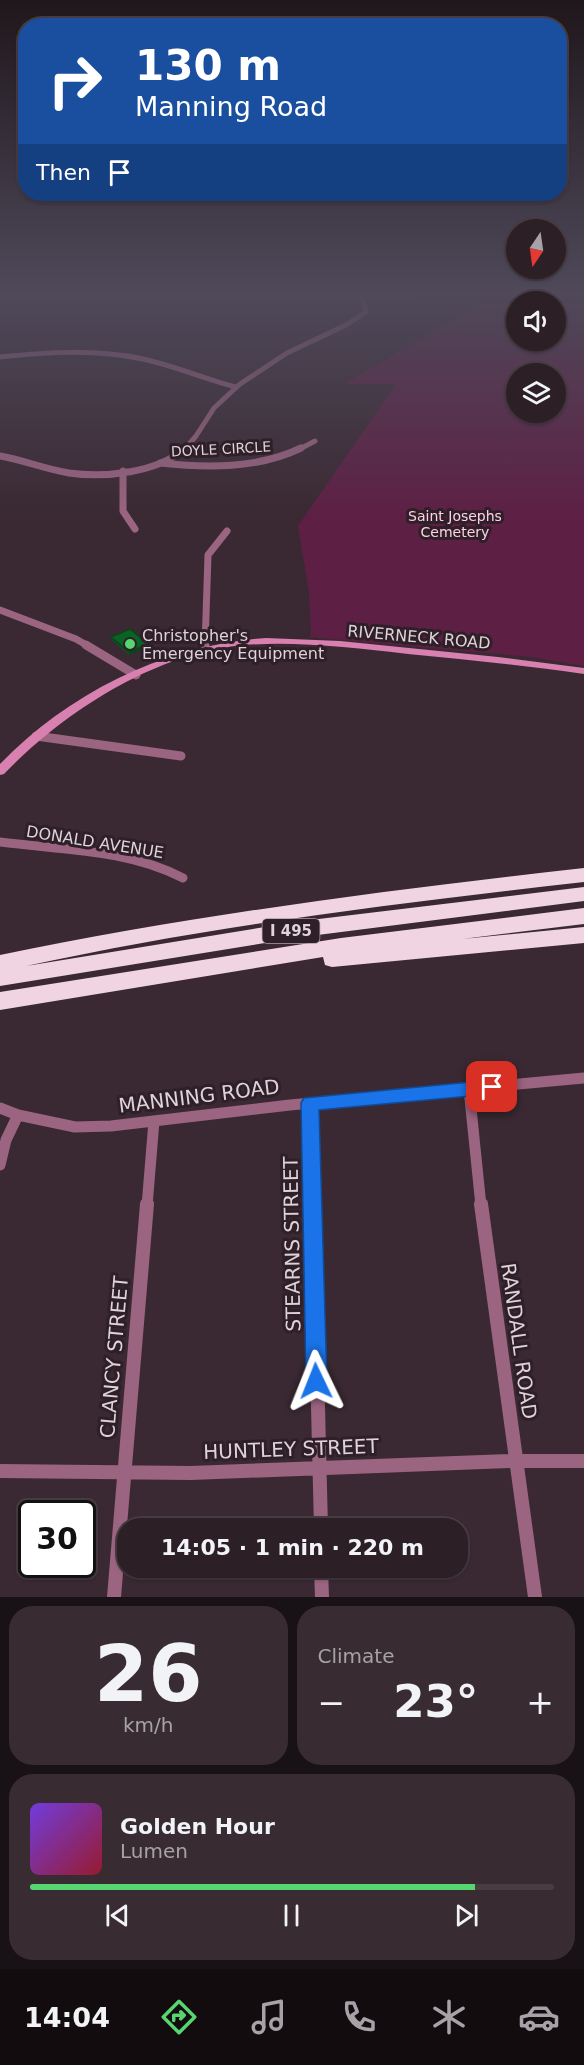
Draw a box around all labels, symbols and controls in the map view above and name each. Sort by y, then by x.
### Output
text: 130 m [135,41,281,90]
icon: right [36,42,114,120]
text: Manning Road [135,91,327,122]
icon: arrive [103,156,136,189]
text: Then [36,160,91,185]
north arrow [506,219,566,279]
map controls [506,219,566,423]
button: sound [506,291,566,351]
button: layers [506,363,566,423]
street label: DOYLE CIRCLE [171,438,271,460]
park label: Saint Josephs Cemetery [408,508,502,540]
street label: RIVERNECK ROAD [347,621,491,653]
place label: Christopher's Emergency Equipment [142,626,324,663]
marker: Christopher's Emergency Equipment [123,637,137,651]
street label: DONALD AVENUE [25,822,165,862]
road number: I 495 [262,919,320,943]
pin [466,1061,517,1112]
icon: arrive [475,1070,508,1103]
street label: MANNING ROAD [117,1074,281,1118]
street label: STEARNS STREET [278,1155,306,1332]
street label: RANDALL ROAD [496,1261,542,1421]
street label: CLANCY STREET [95,1274,133,1439]
position arrow [284,1349,348,1413]
street label: HUNTLEY STREET [203,1434,380,1464]
speed limit sign: 30 [18,1500,96,1578]
text: 14:05 · 1 min · 220 m [161,1535,424,1560]
text: 26 [94,1629,203,1719]
text: Climate [318,1644,394,1668]
text: 23° [393,1675,478,1728]
text: − [318,1683,345,1722]
text: + [526,1683,554,1722]
text: km/h [123,1713,173,1737]
text: Golden Hour [120,1814,275,1839]
text: Lumen [120,1839,188,1863]
icon: previous [101,1899,134,1932]
icon: pause [275,1899,308,1932]
icon: next [450,1899,483,1932]
icon: directions [158,1996,200,2038]
icon: music [248,1996,290,2038]
icon: phone [338,1996,380,2038]
icon: climate [428,1996,470,2038]
icon: car [518,1996,560,2038]
text: 14:04 [24,2002,110,2033]

